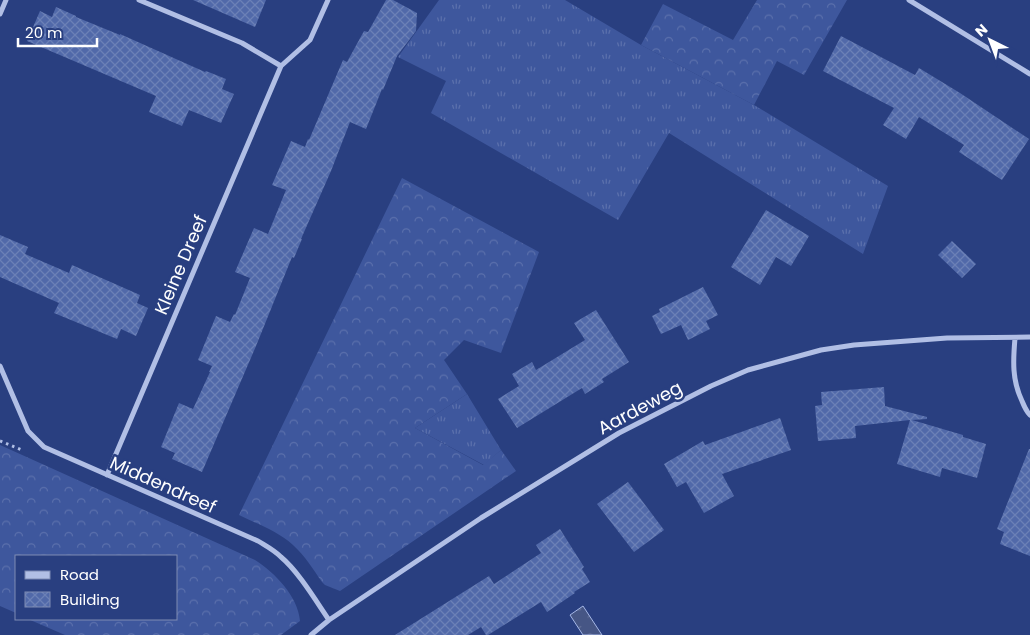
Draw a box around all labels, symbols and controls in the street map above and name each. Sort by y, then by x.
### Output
scale bar [18,15,96,47]
north arrow [965,15,1015,65]
text: N [971,19,992,41]
text: 20 m [25,22,63,43]
street label: Kleine Dreef [148,211,213,318]
street label: Aardeweg [593,375,686,440]
street label: Middendreef [106,450,220,519]
legend [15,555,178,620]
text: Road [60,564,99,585]
text: Building [60,589,120,610]

